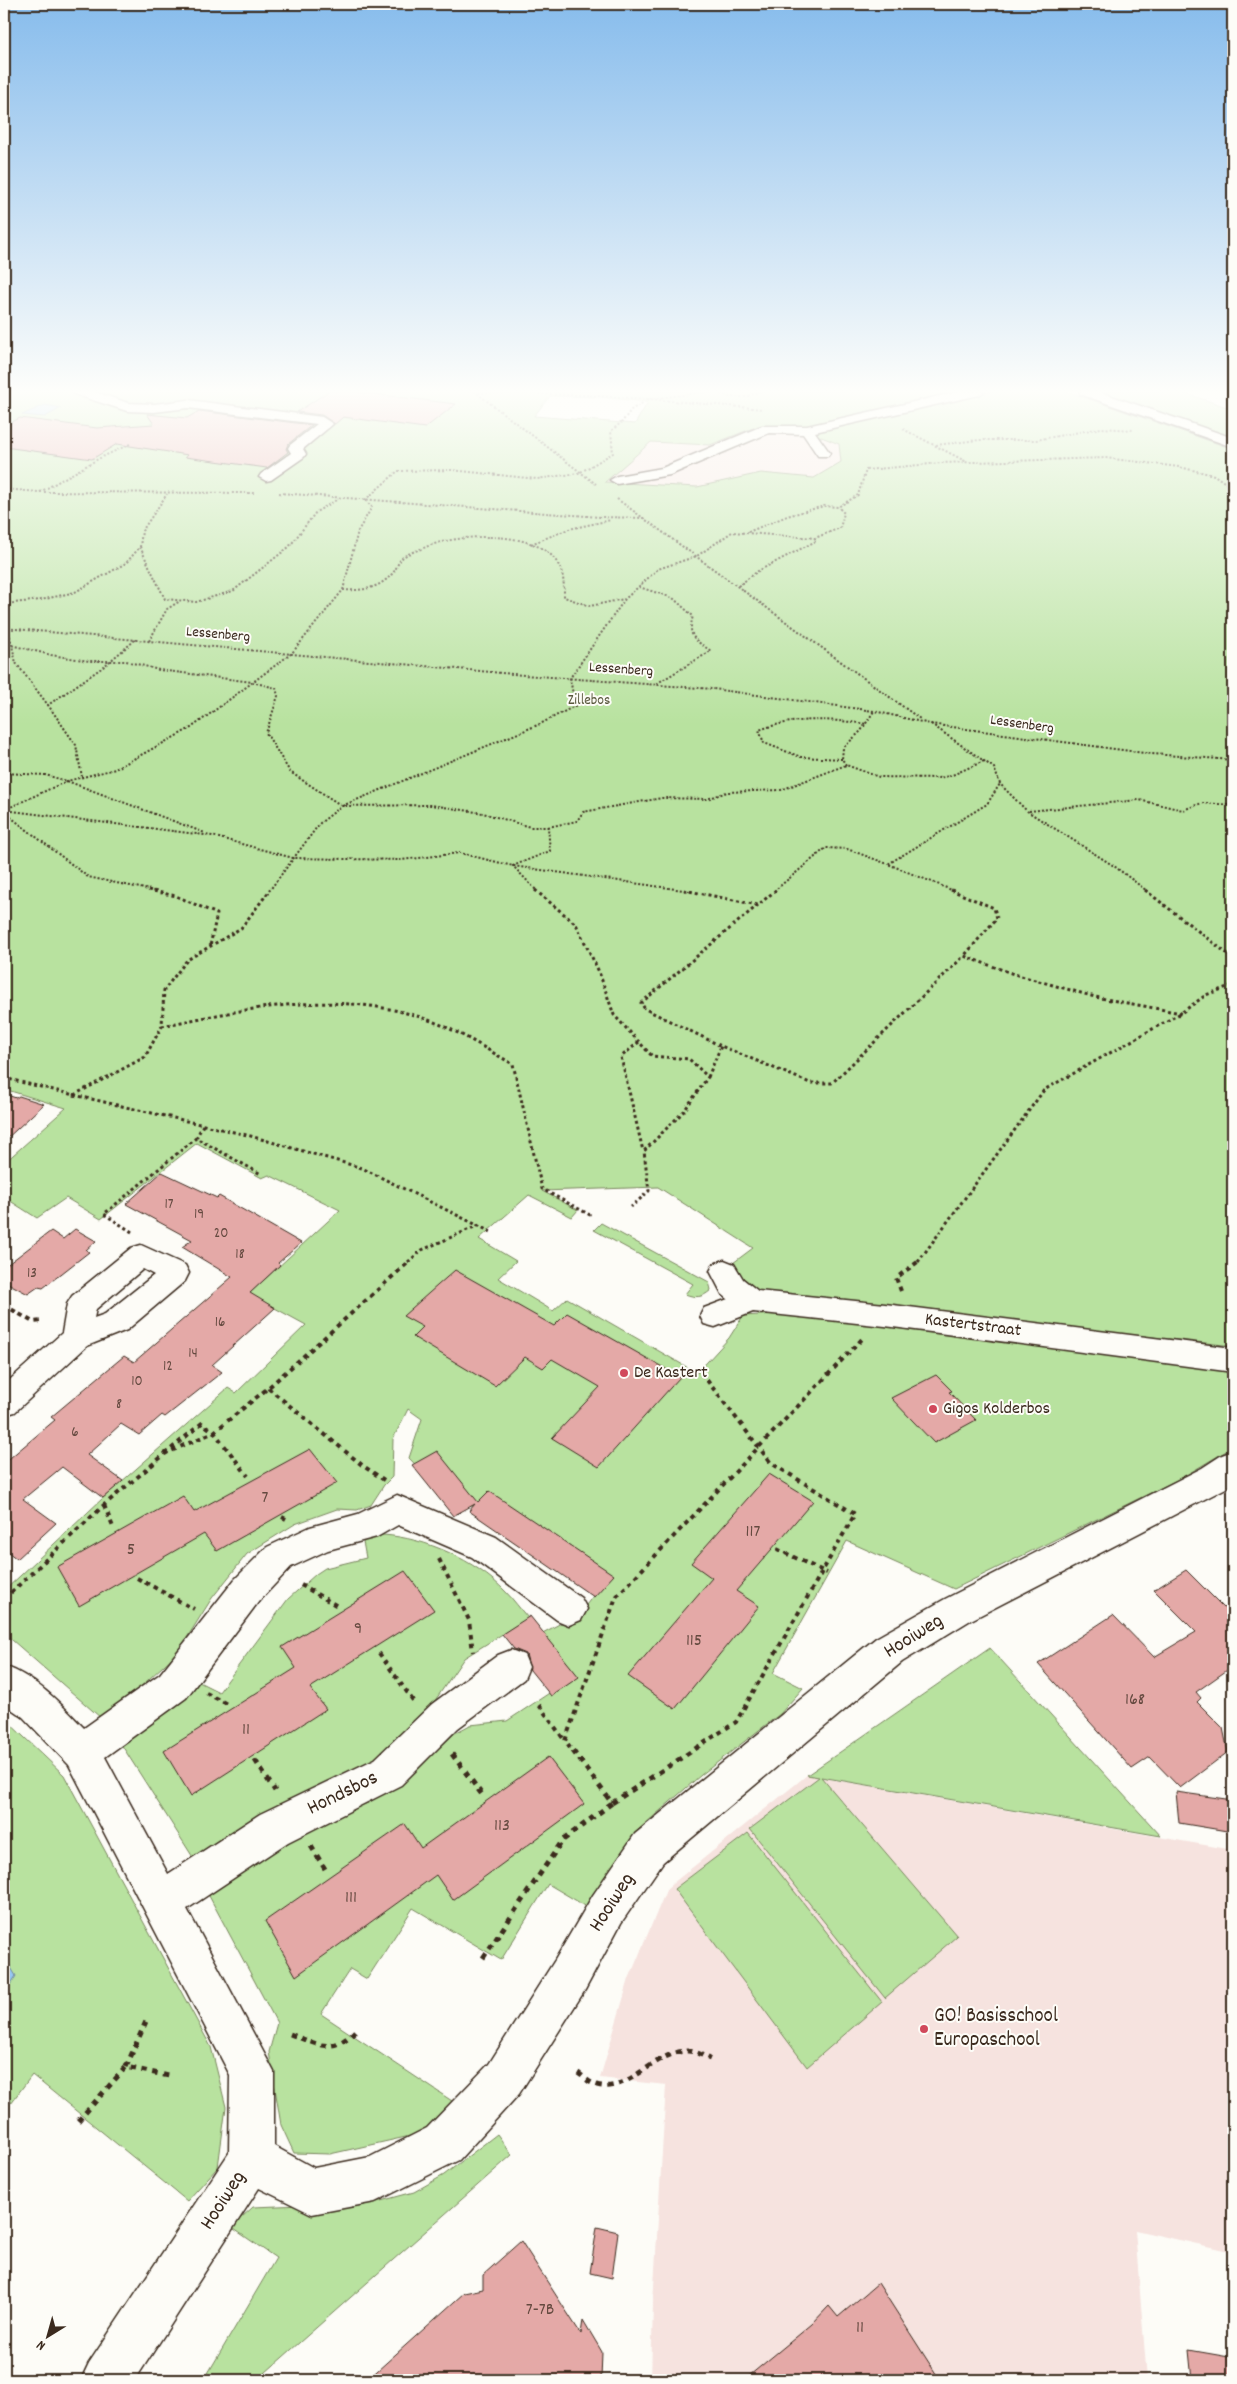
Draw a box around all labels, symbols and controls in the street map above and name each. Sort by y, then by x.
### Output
street label: Lessenberg [185,621,251,649]
street label: Lessenberg [588,657,654,683]
park label: Zillebos [568,690,610,712]
street label: Lessenberg [989,710,1055,740]
house number: 17 [164,1194,174,1216]
house number: 19 [194,1204,204,1226]
house number: 20 [214,1223,228,1245]
house number: 18 [235,1244,245,1266]
house number: 13 [27,1263,37,1285]
street label: Kastertstraat [924,1308,1023,1344]
house number: 16 [215,1312,225,1334]
house number: 14 [188,1343,198,1365]
house number: 12 [163,1356,173,1378]
place label: De Kastert [634,1361,708,1386]
marker: De Kastert [618,1367,630,1379]
house number: 10 [131,1371,143,1393]
house number: 8 [116,1394,122,1416]
place label: Gigos Kolderbos [943,1397,1050,1422]
marker: Gigos Kolderbos [927,1403,939,1415]
house number: 6 [71,1422,79,1444]
house number: 7 [262,1486,269,1511]
house number: 117 [746,1520,760,1545]
house number: 5 [127,1538,135,1563]
street label: Hooiweg [878,1607,950,1667]
house number: 9 [354,1617,362,1642]
house number: 115 [686,1629,702,1654]
house number: 168 [1125,1688,1145,1713]
house number: 11 [242,1718,250,1743]
street label: Hondsbos [302,1764,384,1824]
house number: 113 [494,1814,510,1839]
street label: Hooiweg [583,1867,643,1939]
house number: 111 [345,1886,357,1911]
place label: GO! Basisschool Europaschool [934,2002,1058,2056]
marker: GO! Basisschool Europaschool [918,2023,930,2035]
street label: Hooiweg [194,2165,254,2237]
house number: 7-7B [526,2298,554,2323]
north arrow [22,2312,72,2362]
house number: 11 [856,2316,864,2341]
text: N [33,2335,50,2355]

